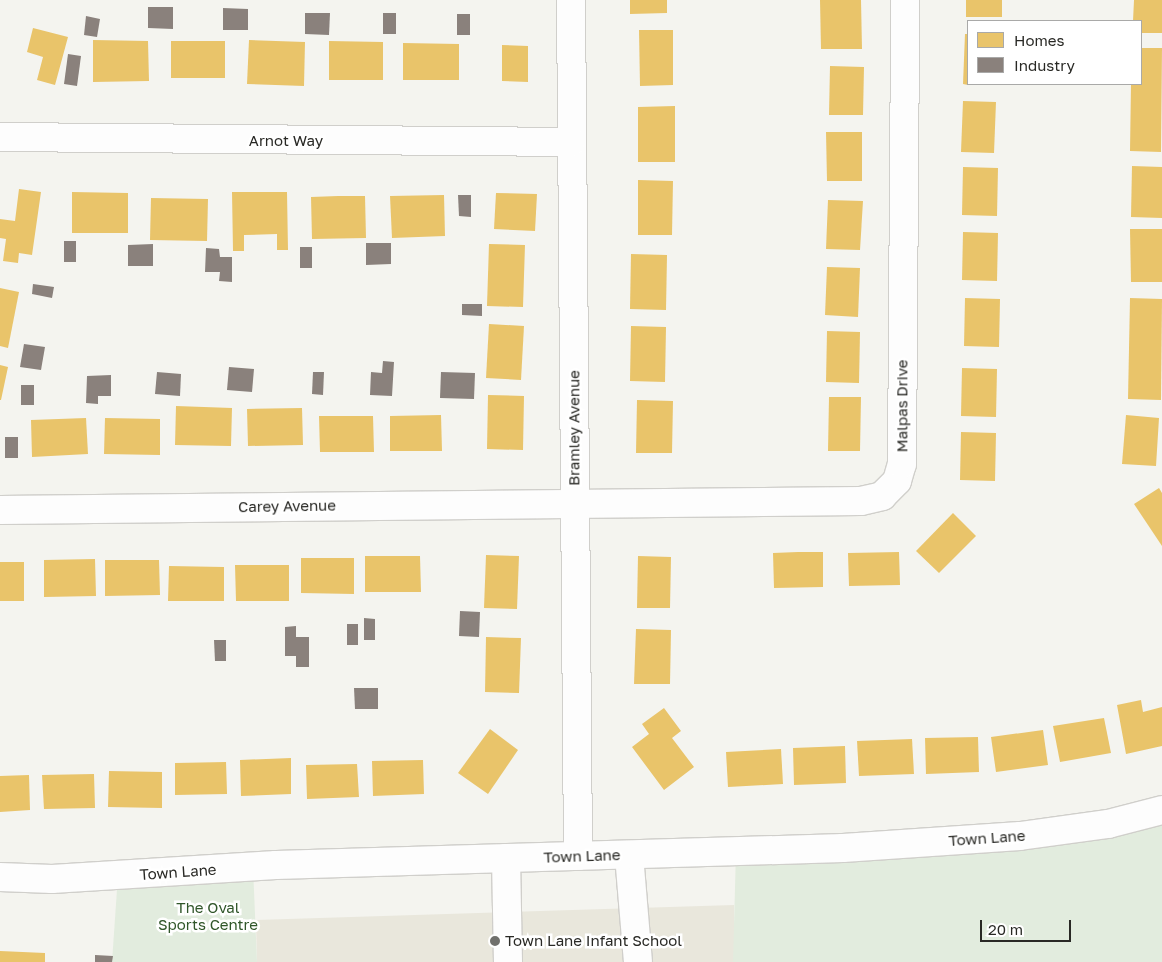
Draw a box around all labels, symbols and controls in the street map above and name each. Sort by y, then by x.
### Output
legend [967,20,1142,85]
text: Homes [1014,31,1064,49]
text: Industry [1014,56,1075,74]
street label: Arnot Way [249,132,323,150]
street label: Malpas Drive [893,360,911,452]
street label: Bramley Avenue [565,370,583,486]
street label: Carey Avenue [238,496,336,516]
street label: Town Lane [948,826,1026,850]
street label: Town Lane [543,846,621,866]
street label: Town Lane [139,860,217,884]
park label: The Oval Sports Centre [158,898,258,933]
scale bar [982,910,1073,942]
text: 20 m [988,920,1023,938]
place label: Town Lane Infant School [505,932,682,950]
marker: Town Lane Infant School [489,935,501,947]

